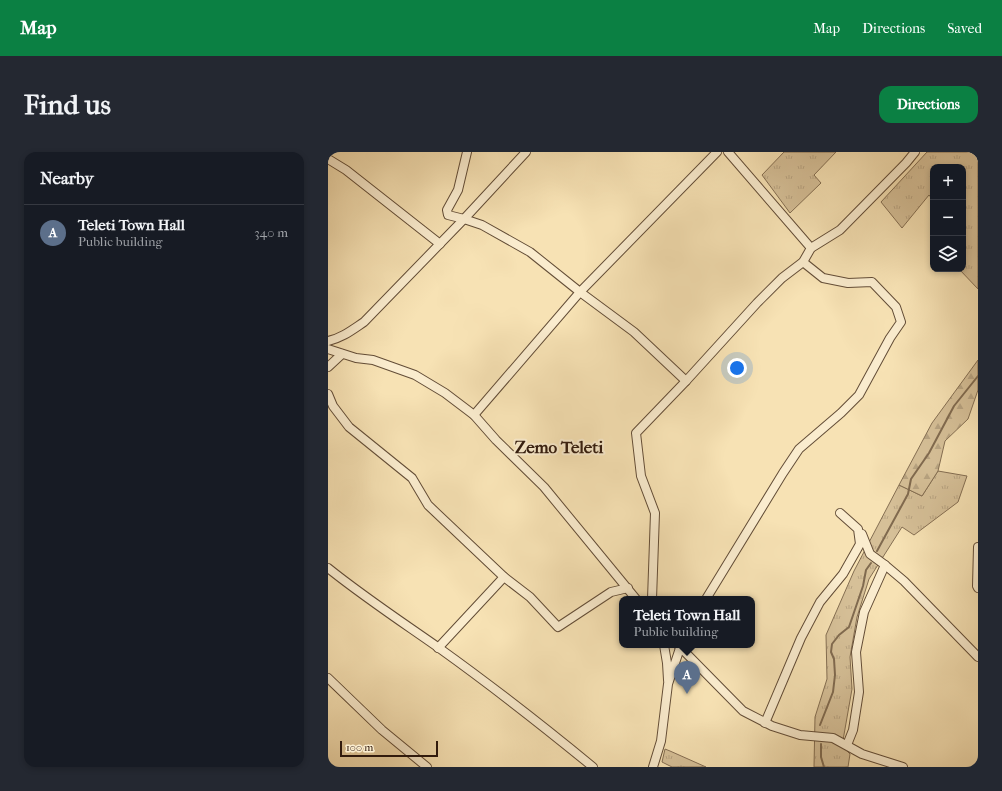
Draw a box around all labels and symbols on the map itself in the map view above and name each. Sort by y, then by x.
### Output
your location [727,358,747,378]
district label: Zemo Teleti [515,437,604,457]
pin: A [674,661,700,694]
scale bar [340,739,438,758]

